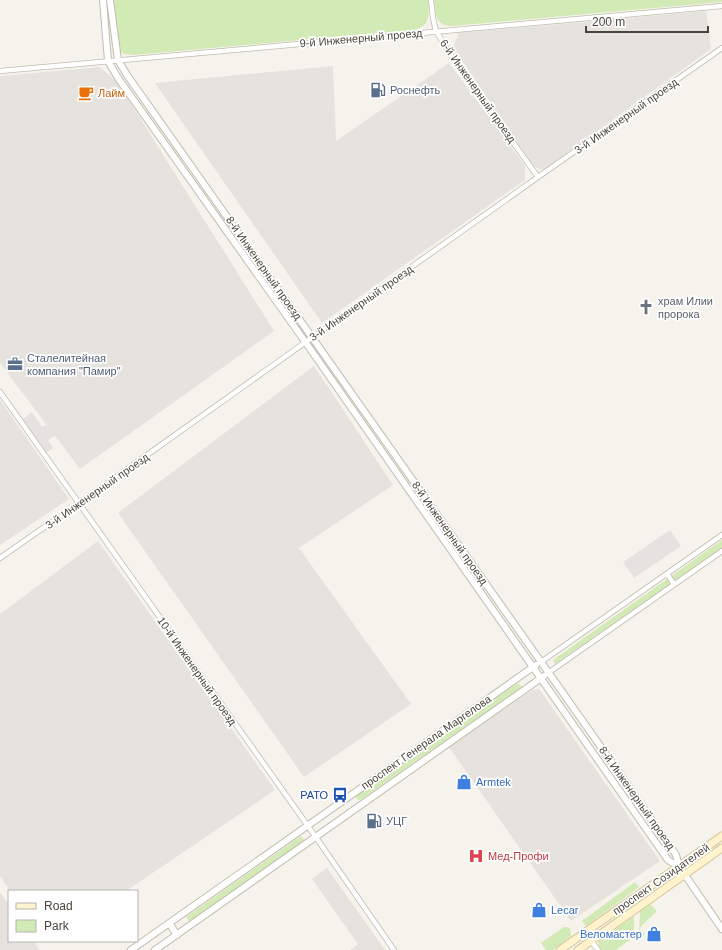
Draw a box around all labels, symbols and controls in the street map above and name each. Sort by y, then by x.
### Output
scale bar [586,8,708,34]
text: 200 m [592,15,625,29]
street label: 9-й Инженерный проезд [299,27,423,49]
street label: 6-й Инженерный проезд [438,37,519,145]
street label: 3-й Инженерный проезд [572,75,680,156]
fuel station icon: Роснефть [369,81,387,99]
cafe icon: Лайм [77,84,95,102]
place label: Роснефть [390,84,441,96]
place label: Лайм [98,87,125,99]
street label: 8-й Инженерный проезд [224,214,305,322]
street label: 3-й Инженерный проезд [307,262,415,343]
place label: храм Илии пророка [658,295,713,320]
church icon: храм Илии пророка [637,298,655,316]
place label: Сталелитейная компания "Памир" [27,352,121,377]
office icon: Сталелитейная компания "Памир" [6,355,24,373]
street label: 3-й Инженерный проезд [43,450,151,531]
street label: 8-й Инженерный проезд [410,479,491,587]
street label: 10-й Инженерный проезд [155,615,239,728]
street label: проспект Генерала Маргелова [359,692,494,792]
street label: 8-й Инженерный проезд [597,744,678,852]
shop icon: Armtek [455,773,473,791]
place label: Armtek [476,776,511,788]
bus stop icon: РАТО [331,786,349,804]
place label: РАТО [300,789,328,801]
fuel station icon: УЦГ [365,812,383,830]
place label: УЦГ [386,815,407,827]
street label: проспект Созидателей [610,841,712,917]
hospital icon: Мед-Профи [467,847,485,865]
place label: Мед-Профи [488,850,549,862]
legend [8,890,138,942]
text: Road [44,899,73,913]
shop icon: Lecar [530,901,548,919]
place label: Lecar [551,904,579,916]
text: Park [44,919,70,933]
shop icon: Веломастер [645,925,663,943]
place label: Веломастер [580,928,642,940]

